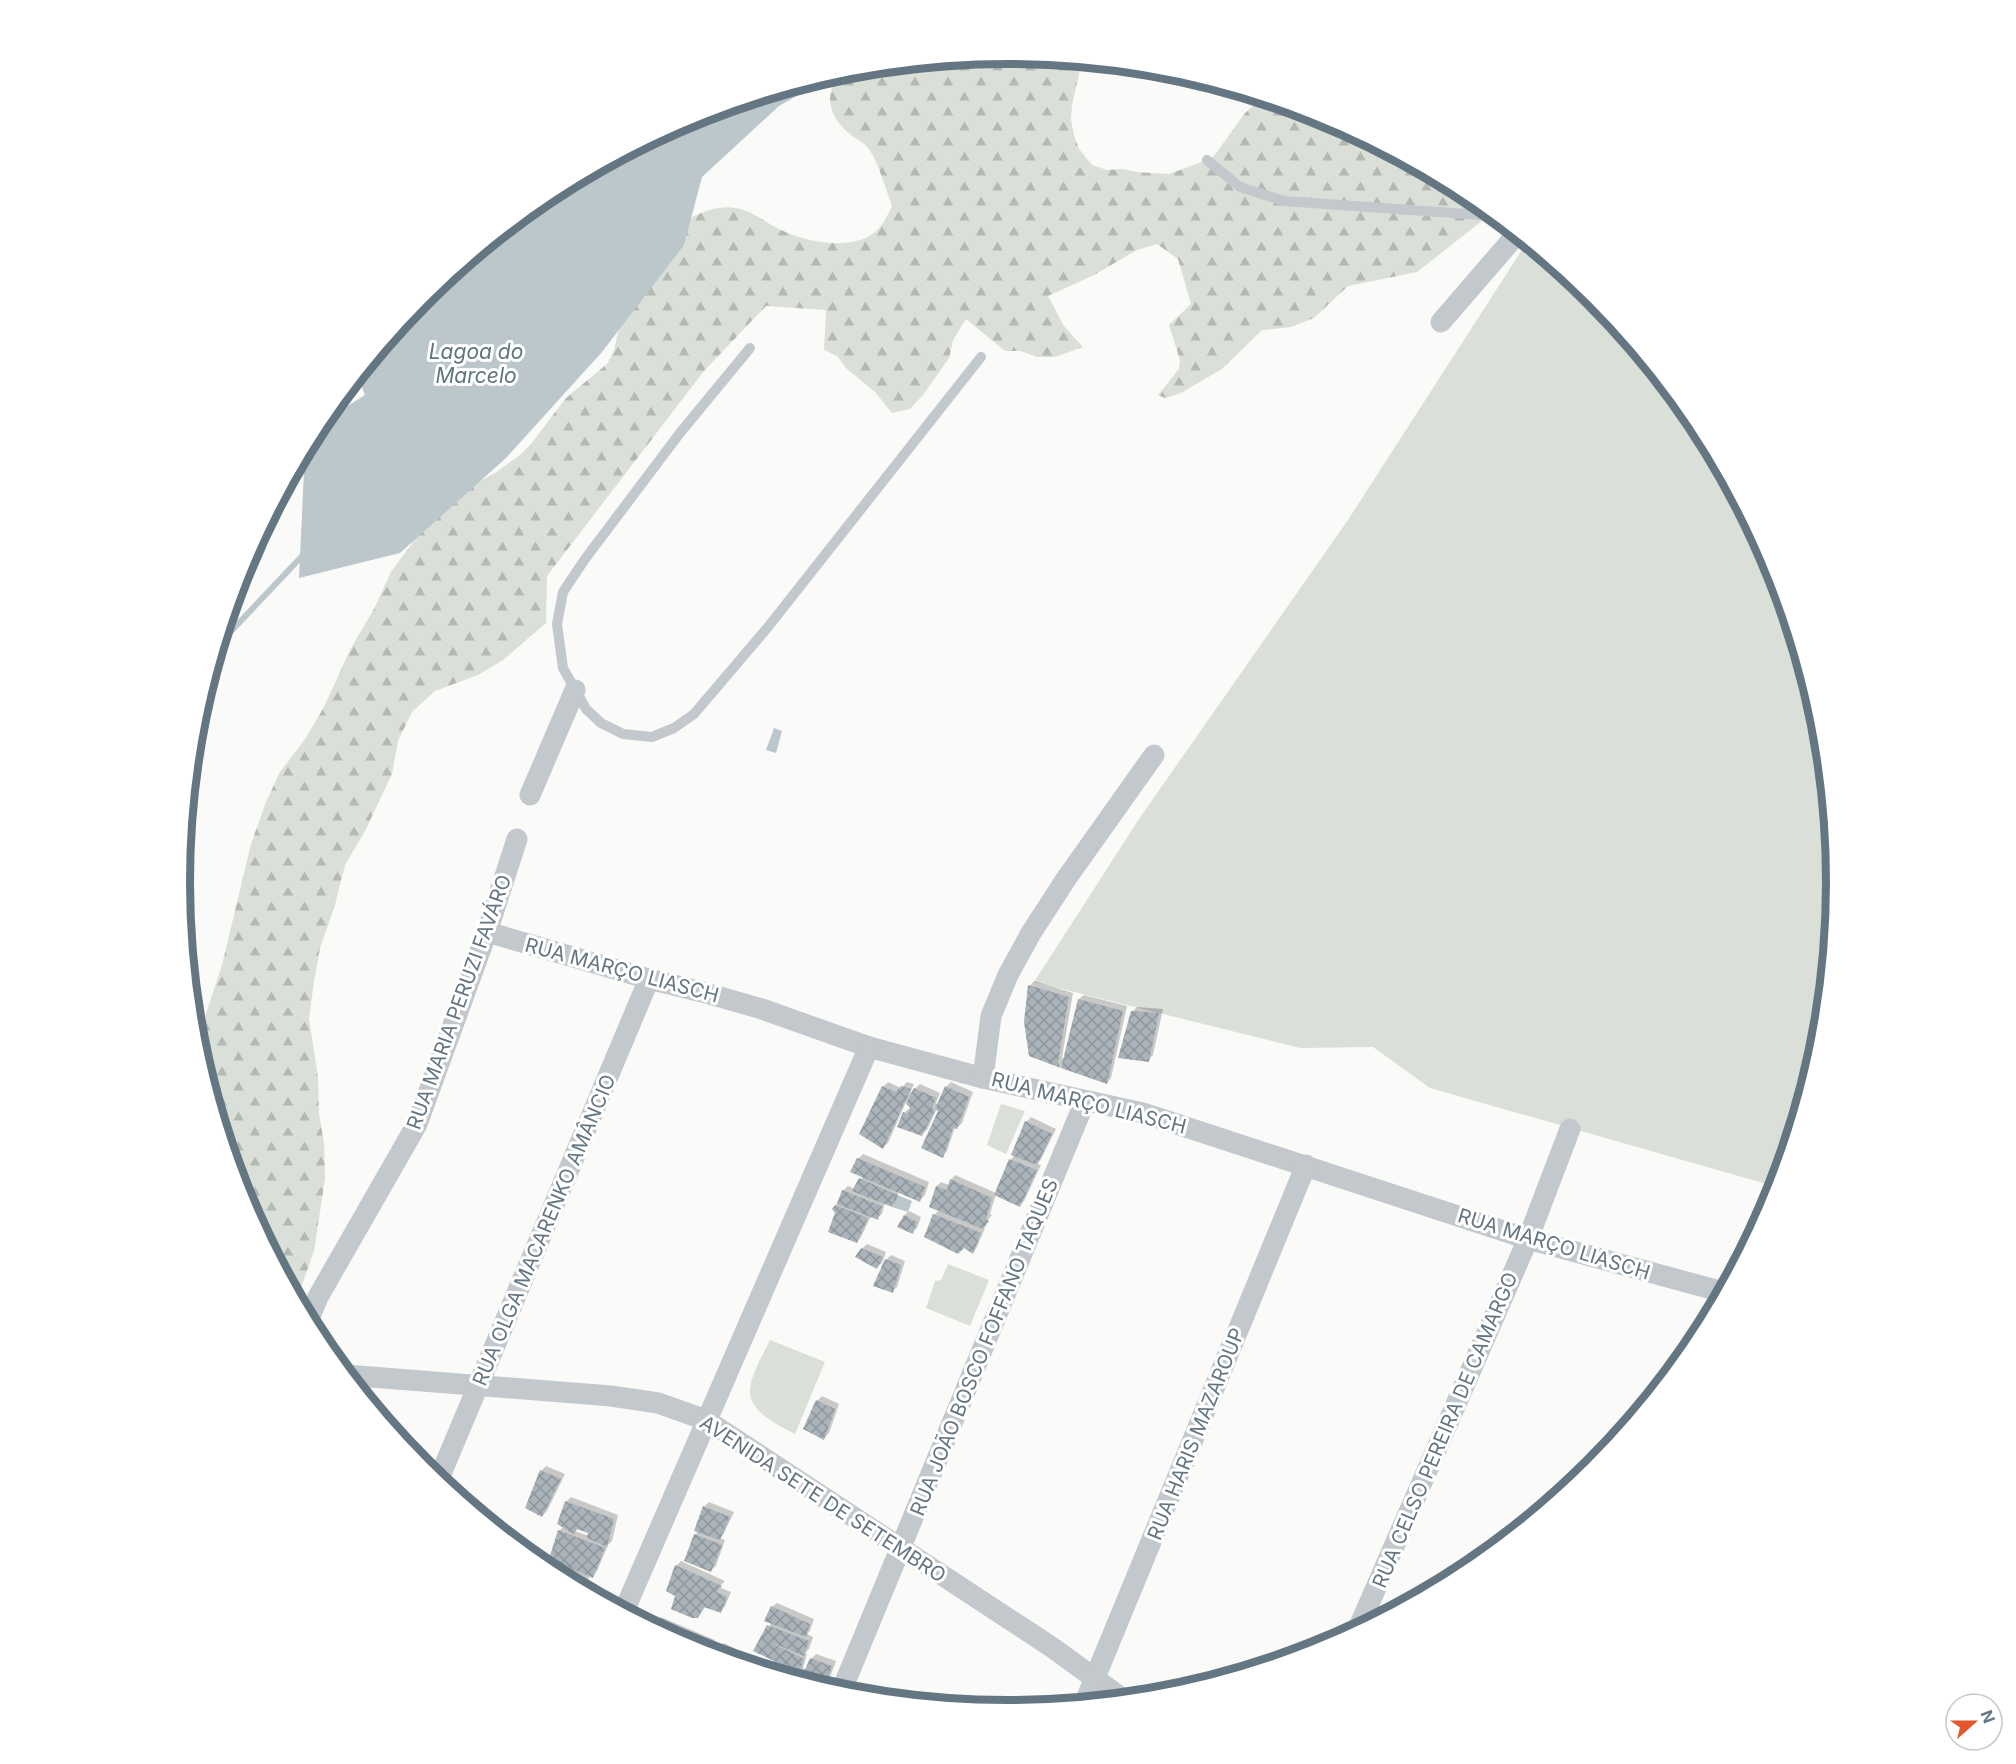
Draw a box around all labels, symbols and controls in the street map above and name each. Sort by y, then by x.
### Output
water label: Lagoa do Marcelo [429,339,523,388]
street label: RUA MARIA PERUZI FAVÁRO [401,871,516,1133]
street label: RUA MARÇO LIASCH [522,933,722,1007]
street label: RUA MARÇO LIASCH [989,1067,1189,1139]
street label: RUA OLGA MACARENKO AMÂNCIO [467,1071,621,1389]
street label: RUA JOÃO BOSCO FOFFANO TAQUES [904,1174,1063,1519]
street label: RUA MARÇO LIASCH [1455,1203,1653,1285]
street label: RUA CELSO PEREIRA DE CAMARGO [1367,1268,1523,1592]
street label: RUA HARIS MAZAROUP [1143,1325,1249,1543]
street label: AVENIDA SETE DE SETEMBRO [695,1410,951,1588]
north arrow [1944,1692,2004,1752]
text: N [1976,1707,2000,1726]

